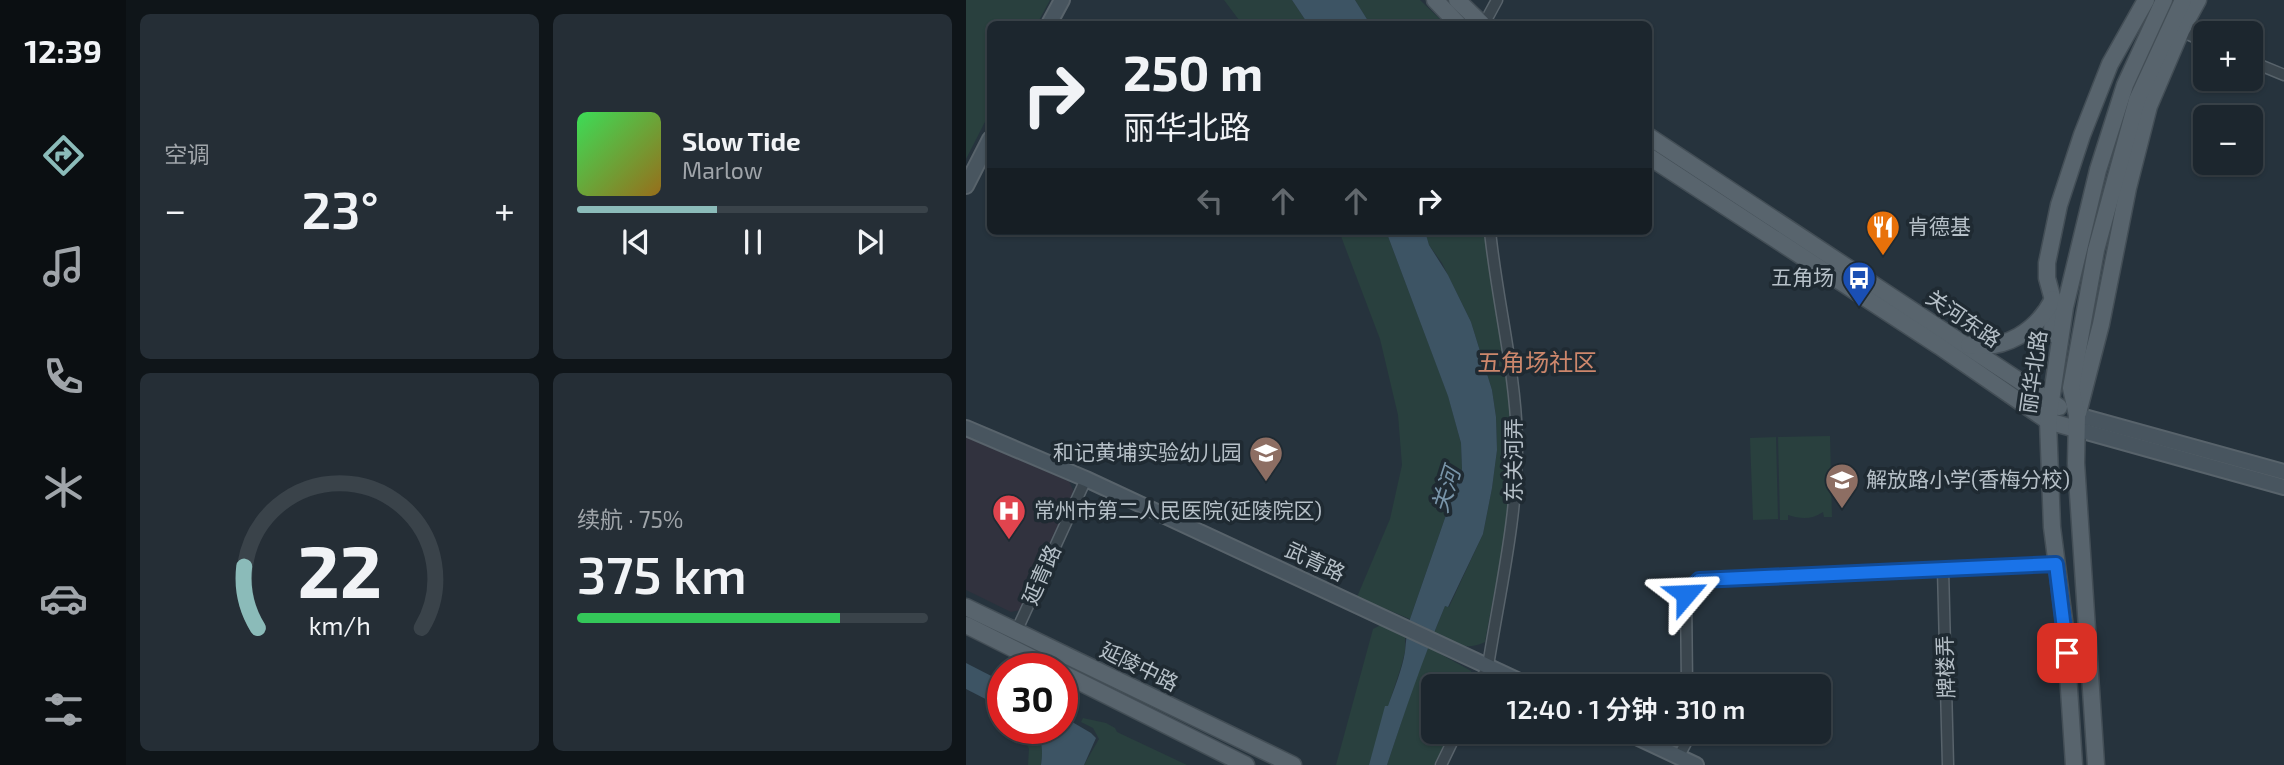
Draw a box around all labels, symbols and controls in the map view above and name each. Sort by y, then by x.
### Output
map controls [2193,21,2263,175]
button: + [2193,21,2263,91]
text: 12:39 [24,31,102,69]
text: 250 m [1123,42,1263,101]
icon: right [1008,49,1099,140]
button: − [2193,105,2263,175]
text: 丽华北路 [1123,107,1251,145]
text: Slow Tide [682,125,801,156]
icon: directions [39,131,88,180]
text: 空调 [164,140,210,168]
text: Marlow [682,156,763,184]
text: 23° [301,177,379,239]
icon: left [1191,182,1229,220]
icon: ahead [1264,182,1302,220]
icon: ahead [1337,182,1375,220]
icon: right [1410,182,1448,220]
text: − [164,186,186,232]
text: + [494,186,515,232]
restaurant icon: 肯德基 [1864,208,1902,257]
place label: 肯德基 [1908,213,1971,238]
icon: previous [617,223,655,261]
icon: pause [734,223,772,261]
icon: next [851,223,889,261]
icon: music [39,242,88,291]
bus stop icon: 五角场 [1840,259,1878,308]
place label: 五角场 [1771,264,1834,289]
street label: 关河东路 [1922,284,2006,352]
street label: 丽华北路 [2014,328,2051,415]
district label: 五角场社区 [1477,347,1597,376]
icon: phone [39,352,88,401]
street label: 东关河弄 [1500,418,1525,502]
school or university icon: 和记黄埔实验幼儿园 [1247,434,1285,483]
place label: 和记黄埔实验幼儿园 [1053,439,1242,464]
water label: 关河 [1425,460,1467,516]
school or university icon: 解放路小学(香梅分校) [1823,461,1861,510]
icon: climate [39,463,88,512]
place label: 解放路小学(香梅分校) [1866,466,2070,491]
hospital icon: 常州市第二人民医院(延陵院区) [990,492,1028,541]
place label: 常州市第二人民医院(延陵院区) [1034,497,1322,522]
text: 续航 · 75% [577,505,683,533]
text: 22 [297,525,382,613]
street label: 武青路 [1282,536,1349,585]
street label: 延青路 [1016,541,1065,608]
text: 375 km [577,542,747,604]
position arrow [1649,557,1723,631]
icon: car [39,574,88,623]
text: km/h [308,610,371,640]
pin [2037,623,2097,683]
icon: arrive [2048,634,2086,672]
street label: 牌楼弄 [1931,635,1958,699]
street label: 延陵中路 [1096,636,1183,695]
speed limit sign: 30 [987,653,1078,744]
icon: filters [39,685,88,734]
text: 12:40 · 1 分钟 · 310 m [1507,693,1745,724]

